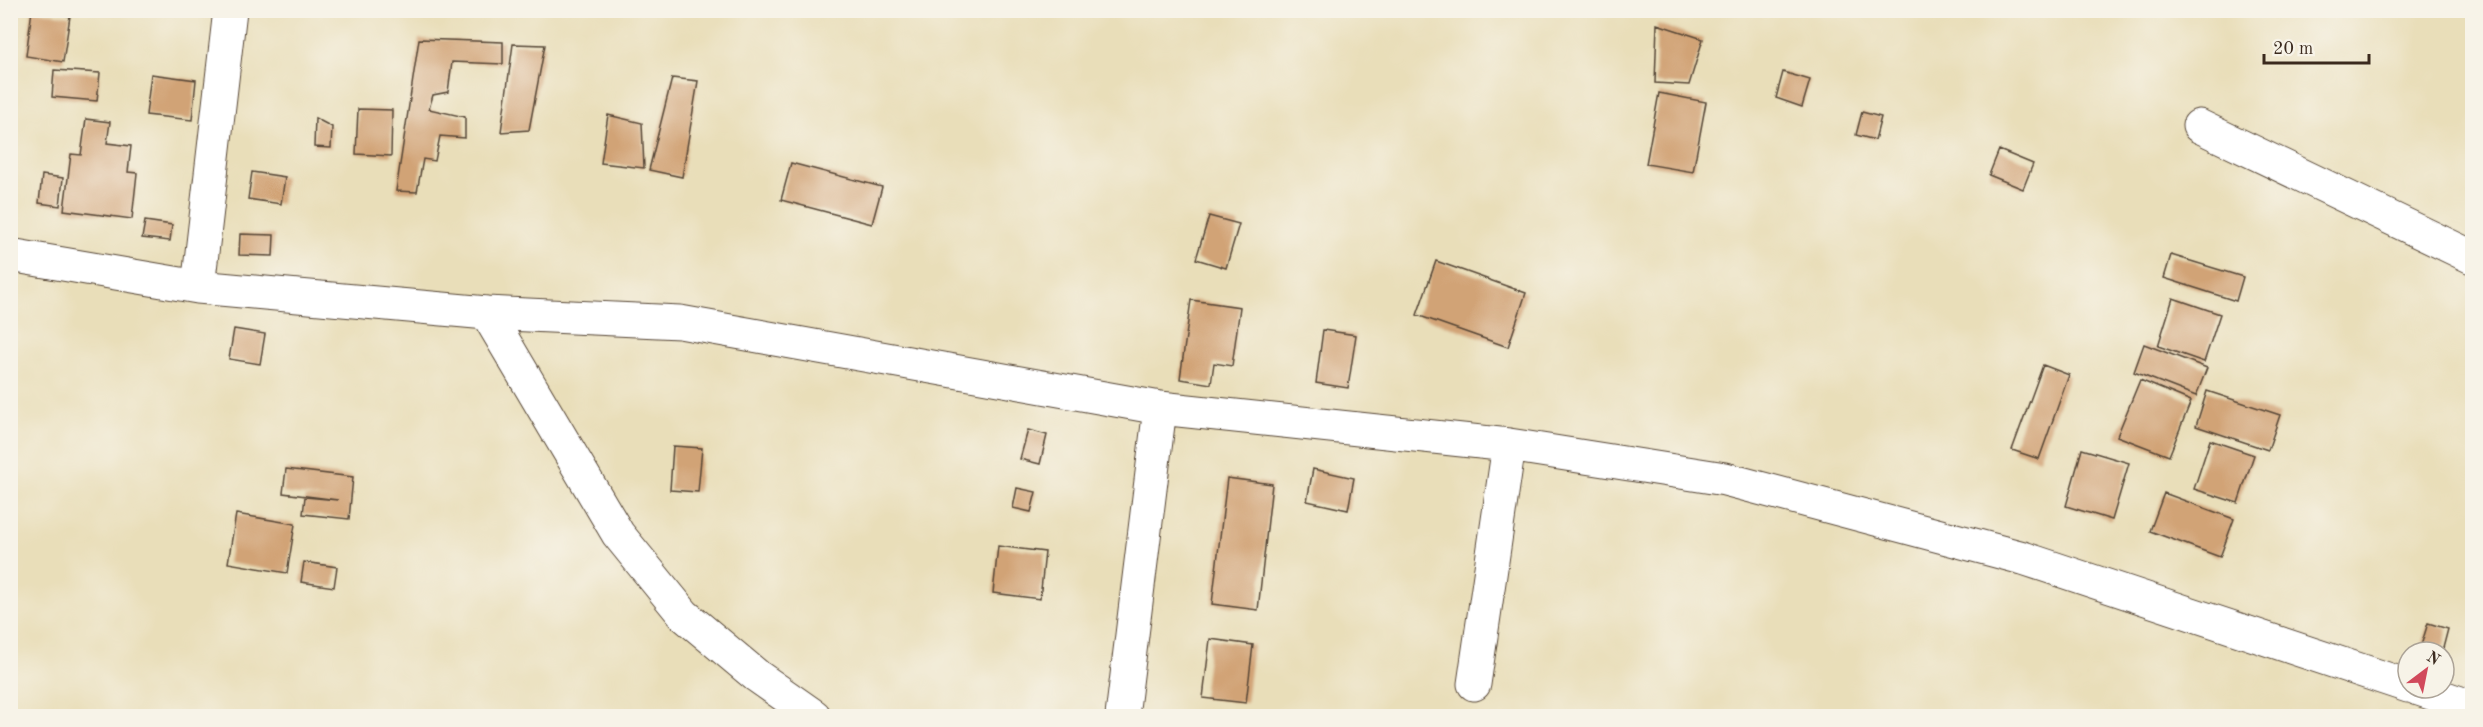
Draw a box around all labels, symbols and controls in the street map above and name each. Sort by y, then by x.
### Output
scale bar [2264,27,2369,65]
text: 20 m [2273,40,2313,58]
north arrow [2396,640,2456,700]
text: N [2423,649,2443,669]

